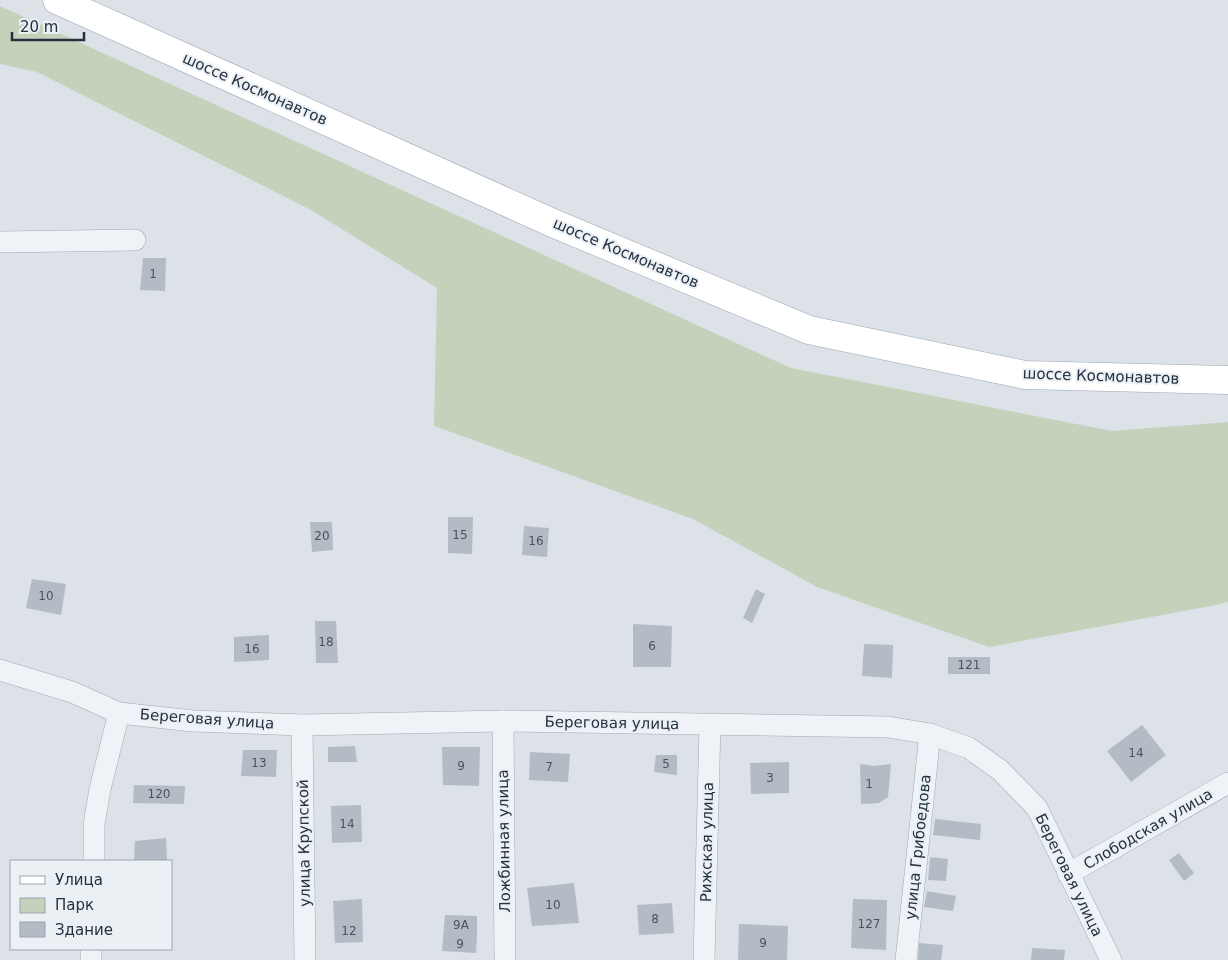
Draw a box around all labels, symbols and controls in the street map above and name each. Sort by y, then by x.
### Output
scale bar [12,10,85,42]
text: 20 m [20,18,58,36]
street label: шоссе Космонавтов [180,49,330,129]
street label: шоссе Космонавтов [550,214,702,292]
house number: 1 [149,267,157,281]
street label: шоссе Космонавтов [1022,364,1180,388]
house number: 15 [452,528,468,542]
house number: 20 [314,529,330,543]
house number: 16 [528,534,544,548]
house number: 10 [38,589,54,603]
house number: 18 [318,635,334,649]
house number: 6 [648,639,656,653]
house number: 16 [244,642,260,656]
house number: 121 [958,658,980,672]
street label: Береговая улица [139,705,275,733]
street label: Береговая улица [544,713,680,733]
house number: 14 [1128,746,1144,760]
house number: 13 [251,756,267,770]
house number: 5 [662,757,670,771]
house number: 9 [457,759,465,773]
house number: 7 [545,760,553,774]
street label: Ложбинная улица [494,769,514,913]
house number: 3 [766,771,774,785]
street label: улица Грибоедова [901,773,935,921]
house number: 1 [865,777,873,791]
street label: улица Крупской [294,779,314,907]
street label: Рижская улица [697,782,717,902]
street label: Слободская улица [1080,785,1216,873]
house number: 120 [148,787,170,801]
street label: Береговая улица [1031,810,1107,940]
house number: 14 [339,817,355,831]
legend [10,860,172,950]
text: Улица [55,871,103,889]
text: Парк [55,896,94,914]
house number: 10 [545,898,561,912]
house number: 8 [651,912,659,926]
house number: 127 [858,917,880,931]
house number: 9А [453,918,470,932]
text: Здание [55,921,113,939]
house number: 12 [341,924,357,938]
house number: 9 [759,936,767,950]
house number: 9 [456,937,464,951]

